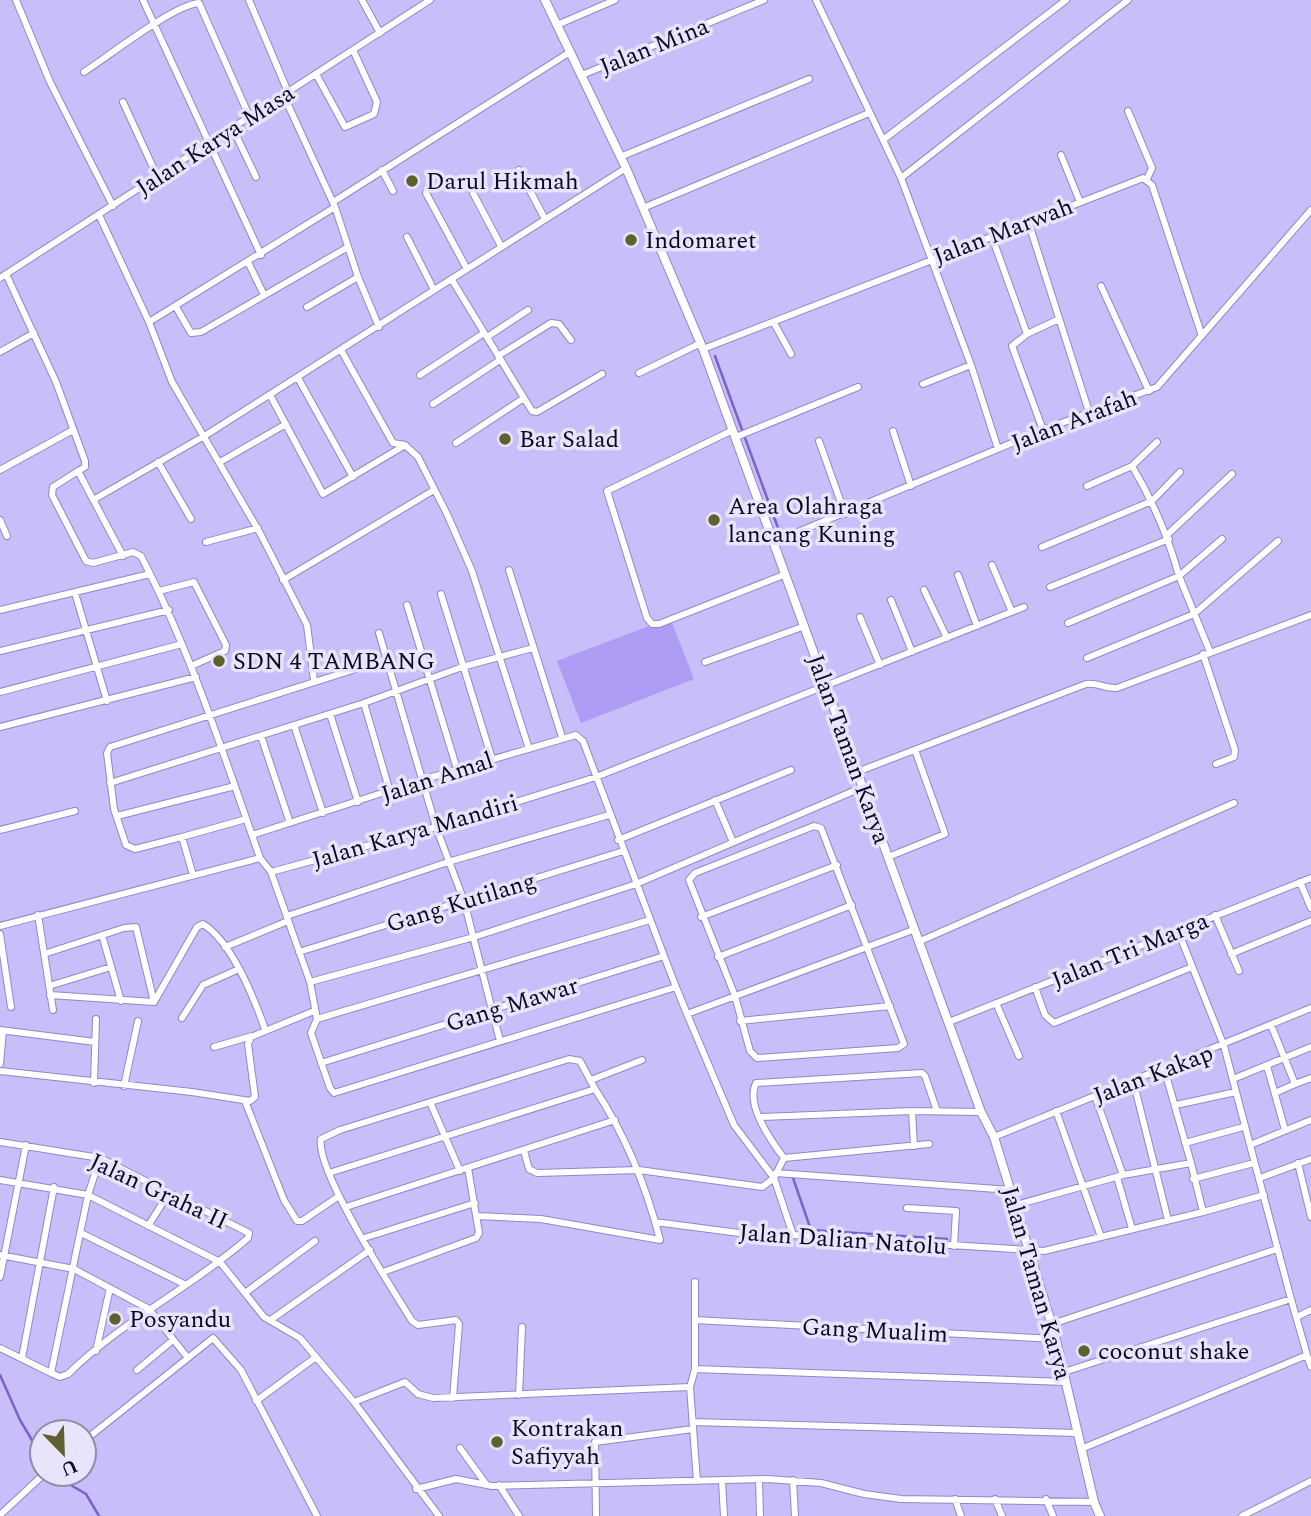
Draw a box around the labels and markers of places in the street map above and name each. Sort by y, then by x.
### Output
place label: Darul Hikmah [426,164,579,200]
marker: Darul Hikmah [404,173,420,189]
place label: Indomaret [645,223,757,259]
marker: Indomaret [623,232,639,248]
place label: Bar Salad [519,422,619,458]
marker: Bar Salad [497,431,513,447]
place label: Area Olahraga lancang Kuning [728,489,895,553]
marker: Area Olahraga lancang Kuning [706,512,722,528]
place label: SDN 4 TAMBANG [233,644,435,680]
marker: SDN 4 TAMBANG [211,653,227,669]
place label: Posyandu [129,1302,231,1338]
marker: Posyandu [107,1311,123,1327]
place label: coconut shake [1098,1334,1249,1370]
marker: coconut shake [1076,1343,1092,1359]
place label: Kontrakan Safiyyah [511,1411,624,1475]
marker: Kontrakan Safiyyah [489,1434,505,1450]

